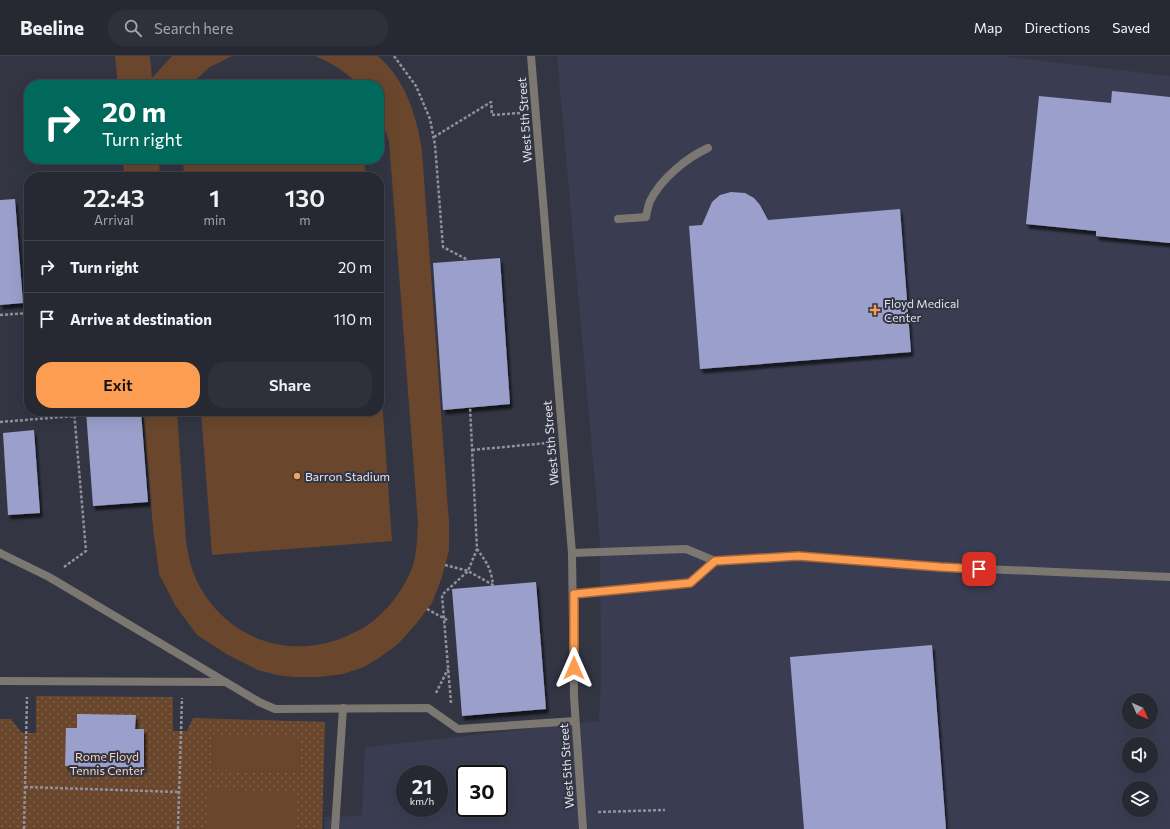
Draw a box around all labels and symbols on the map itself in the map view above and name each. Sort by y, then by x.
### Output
street label: West 5th Street [514,77,534,163]
place label: Floyd Medical Center [884,296,959,324]
marker: Floyd Medical Center [869,304,881,316]
street label: West 5th Street [539,400,561,486]
place label: Barron Stadium [305,469,390,483]
marker: Barron Stadium [292,471,302,481]
pin [962,552,996,586]
position arrow [553,647,595,689]
north arrow [1122,693,1158,729]
street label: West 5th Street [556,723,576,809]
park label: Rome Floyd Tennis Center [69,749,145,777]
speed limit sign: 30 [456,765,508,817]

